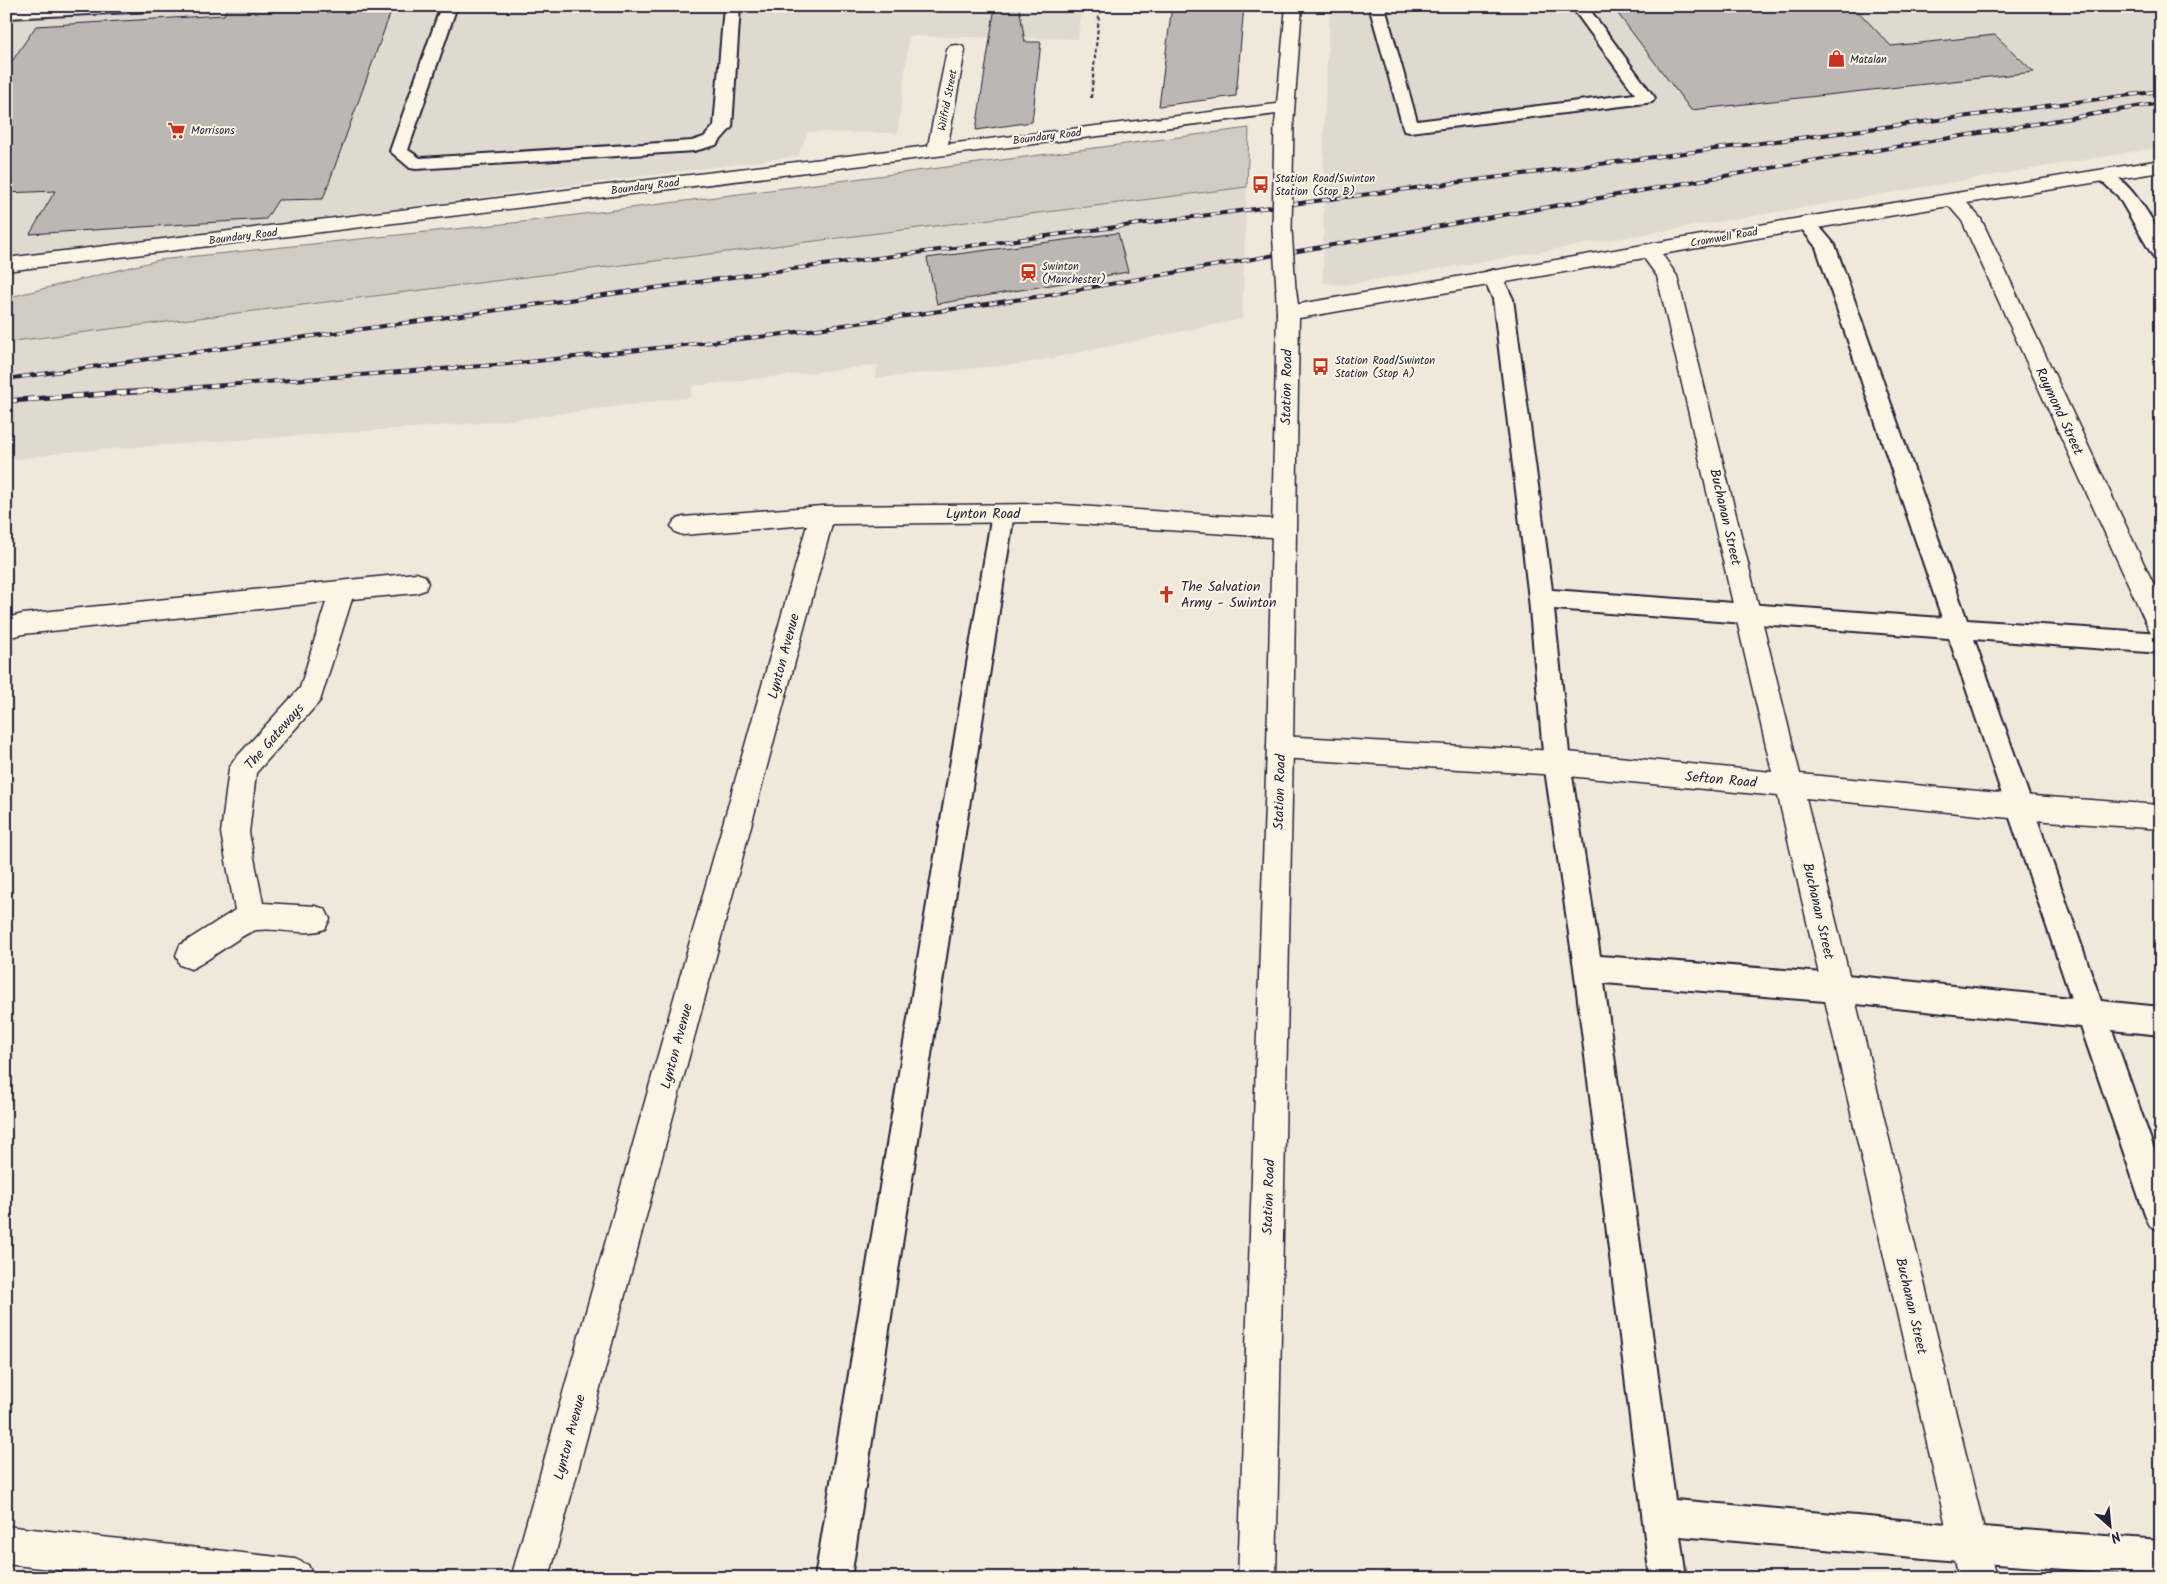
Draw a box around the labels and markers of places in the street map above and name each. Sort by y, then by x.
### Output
shop icon: Matalan [1826,49,1846,69]
place label: Matalan [1850,51,1887,69]
supermarket icon: Morrisons [167,120,187,140]
place label: Morrisons [191,122,235,140]
place label: Station Road/Swinton Station (Stop B) [1275,170,1375,201]
bus stop icon: Station Road/Swinton Station (Stop B) [1251,174,1271,194]
place label: Swinton (Manchester) [1042,258,1106,289]
station icon: Swinton (Manchester) [1018,262,1038,282]
place label: Station Road/Swinton Station (Stop A) [1335,352,1435,383]
bus stop icon: Station Road/Swinton Station (Stop A) [1311,356,1331,376]
place label: The Salvation Army - Swinton [1181,576,1276,614]
church icon: The Salvation Army - Swinton [1157,584,1177,604]

